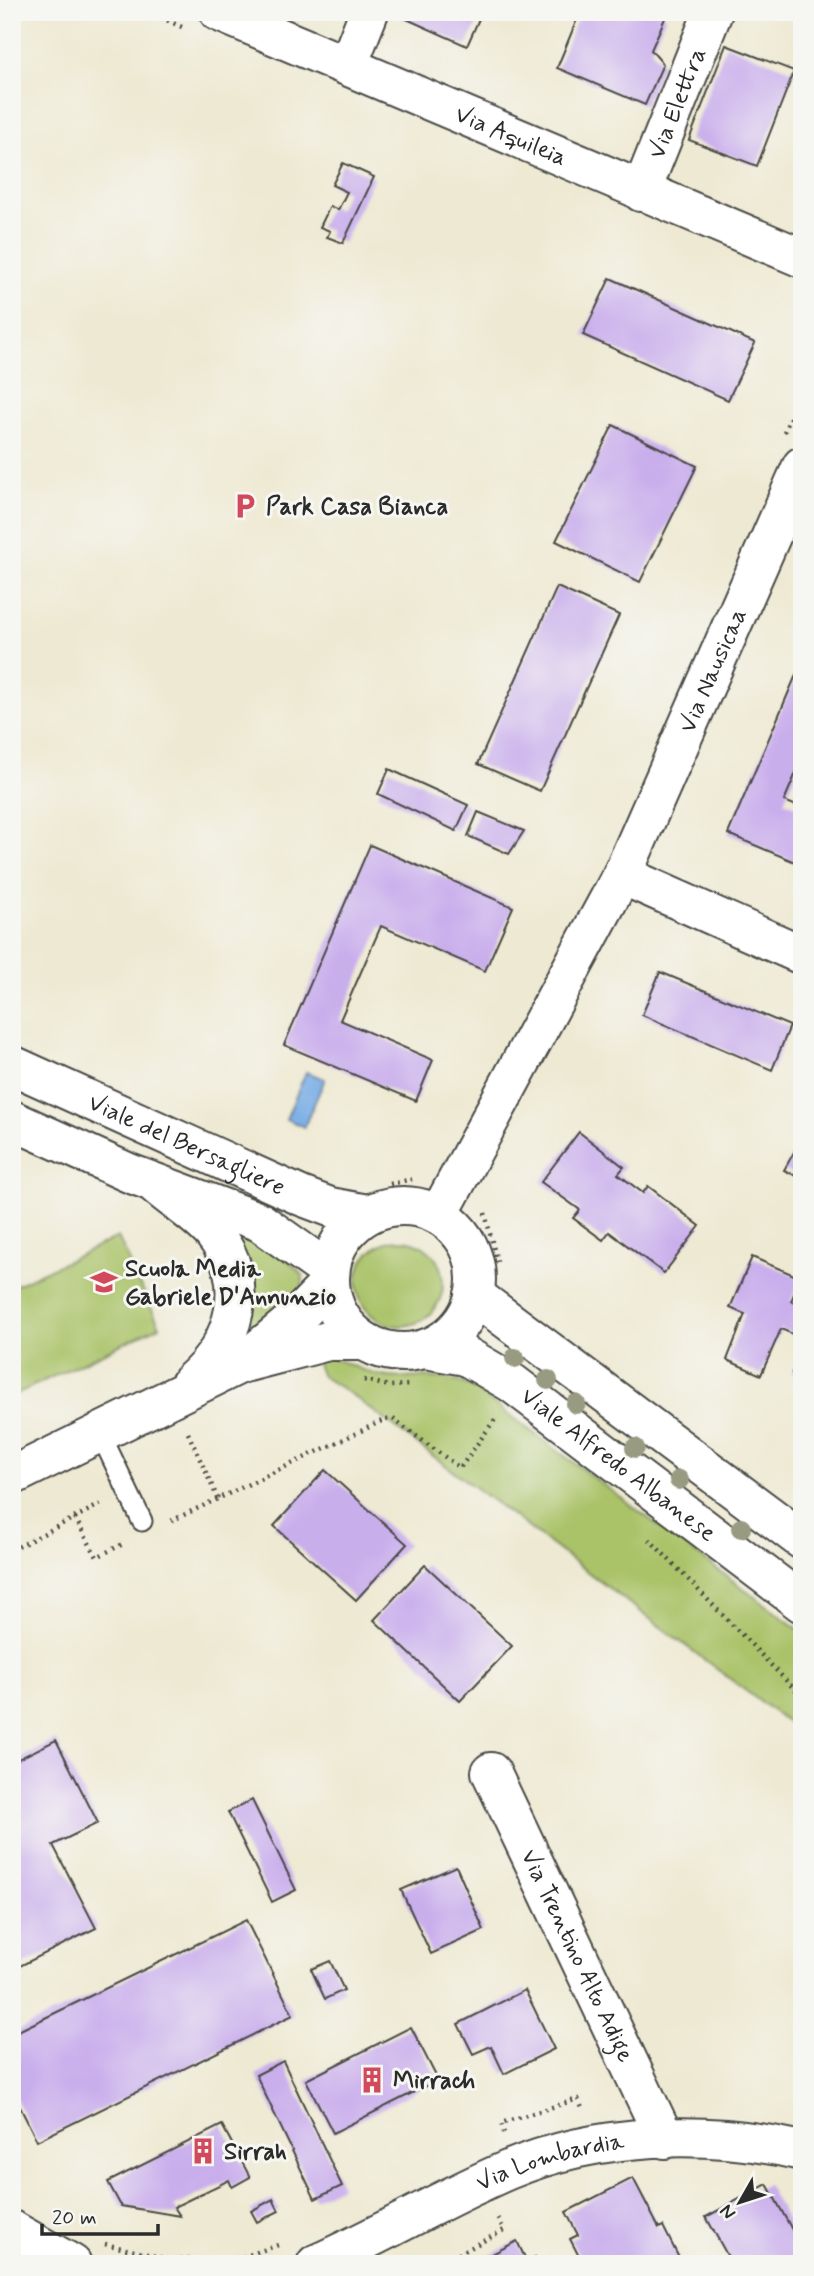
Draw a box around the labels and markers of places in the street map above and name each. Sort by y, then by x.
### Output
parking icon: Park Casa Bianca [230,491,260,521]
place label: Park Casa Bianca [266,492,448,523]
place label: Scuola Media Gabriele D'Annunzio [125,1254,336,1313]
school or university icon: Scuola Media Gabriele D'Annunzio [89,1267,119,1297]
building icon: Mirrach [357,2065,387,2095]
place label: Mirrach [393,2066,475,2097]
building icon: Sirrah [188,2136,218,2166]
place label: Sirrah [224,2137,287,2168]

